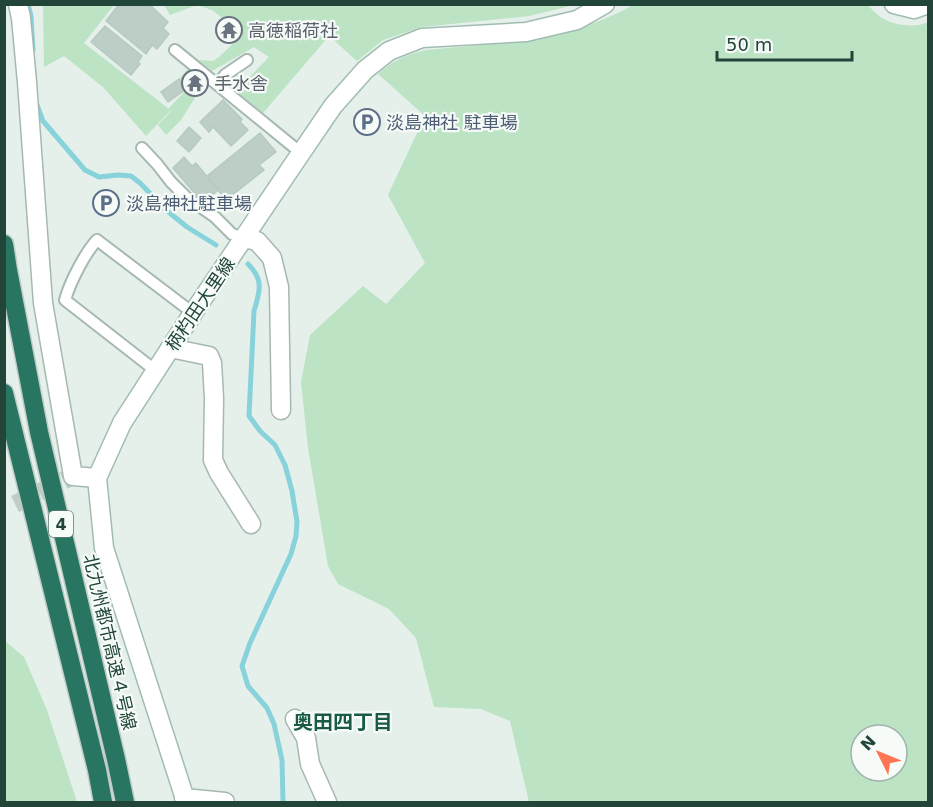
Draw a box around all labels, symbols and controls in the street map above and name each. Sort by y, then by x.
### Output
temple icon: 高徳稲荷社 [214,15,244,45]
place label: 高徳稲荷社 [248,20,338,41]
scale bar [717,24,852,62]
text: 50 m [726,34,772,55]
temple icon: 手水舎 [180,68,210,98]
place label: 手水舎 [214,73,268,94]
parking icon: 淡島神社 駐車場 [352,107,382,137]
place label: 淡島神社 駐車場 [386,112,518,133]
parking icon: 淡島神社駐車場 [91,188,121,218]
place label: 淡島神社駐車場 [126,193,252,214]
street label: 柄杓田大里線 [161,253,239,355]
road number: 4 [49,511,73,537]
street label: 北九州都市高速４号線 [80,552,140,732]
district label: 奥田四丁目 [293,710,393,734]
north arrow [849,723,909,783]
text: N [857,732,880,754]

